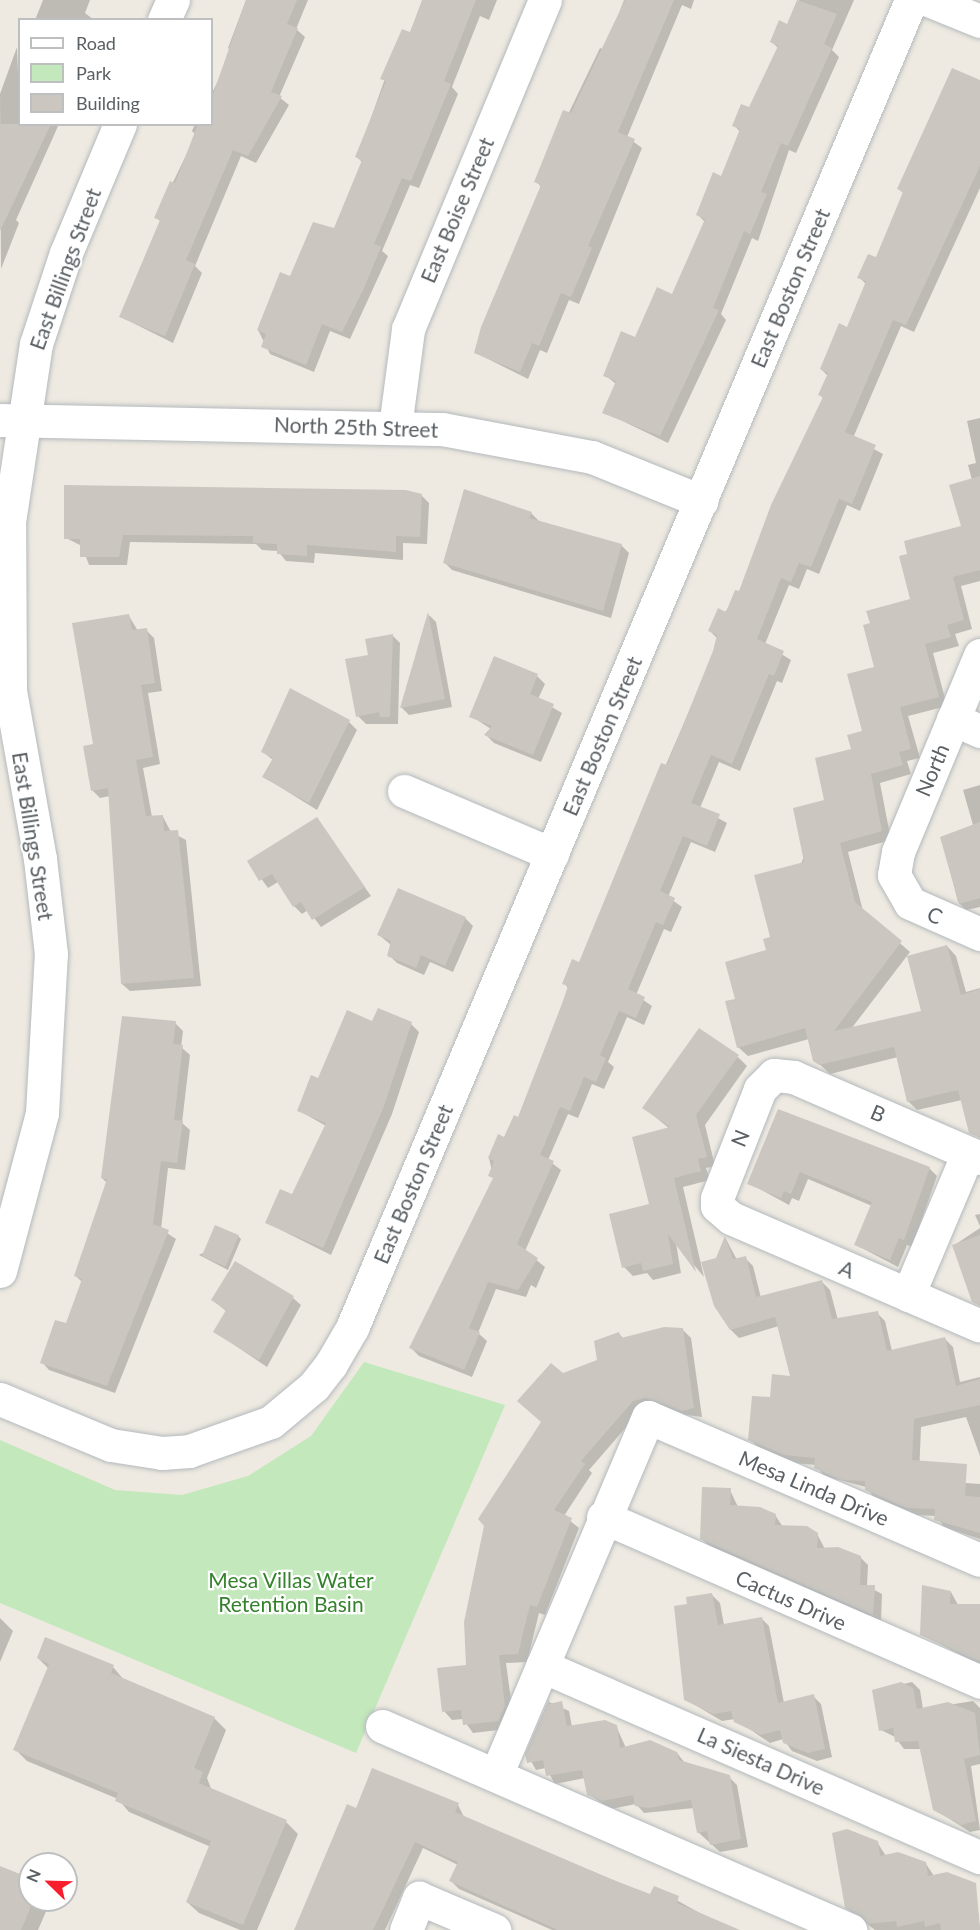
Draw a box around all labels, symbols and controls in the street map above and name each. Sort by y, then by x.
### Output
legend [18,18,213,126]
text: Road [76,32,116,54]
text: Park [76,62,111,84]
text: Building [76,92,140,114]
street label: East Boise Street [415,133,499,287]
street label: East Billings Street [24,185,106,353]
street label: East Boston Street [745,205,835,371]
street label: North 25th Street [274,412,438,442]
street label: East Boston Street [557,653,647,819]
street label: North [910,740,954,800]
street label: East Billings Street [7,750,59,922]
street label: C [923,901,947,929]
street label: B [867,1099,889,1127]
street label: East Boston Street [368,1101,458,1267]
street label: N [725,1126,755,1150]
street label: A [836,1255,858,1283]
street label: Mesa Linda Drive [735,1445,893,1531]
street label: Cactus Drive [732,1564,850,1636]
park label: Mesa Villas Water Retention Basin [208,1567,374,1617]
street label: La Siesta Drive [694,1722,828,1800]
north arrow [18,1852,78,1912]
text: N [22,1866,44,1885]

